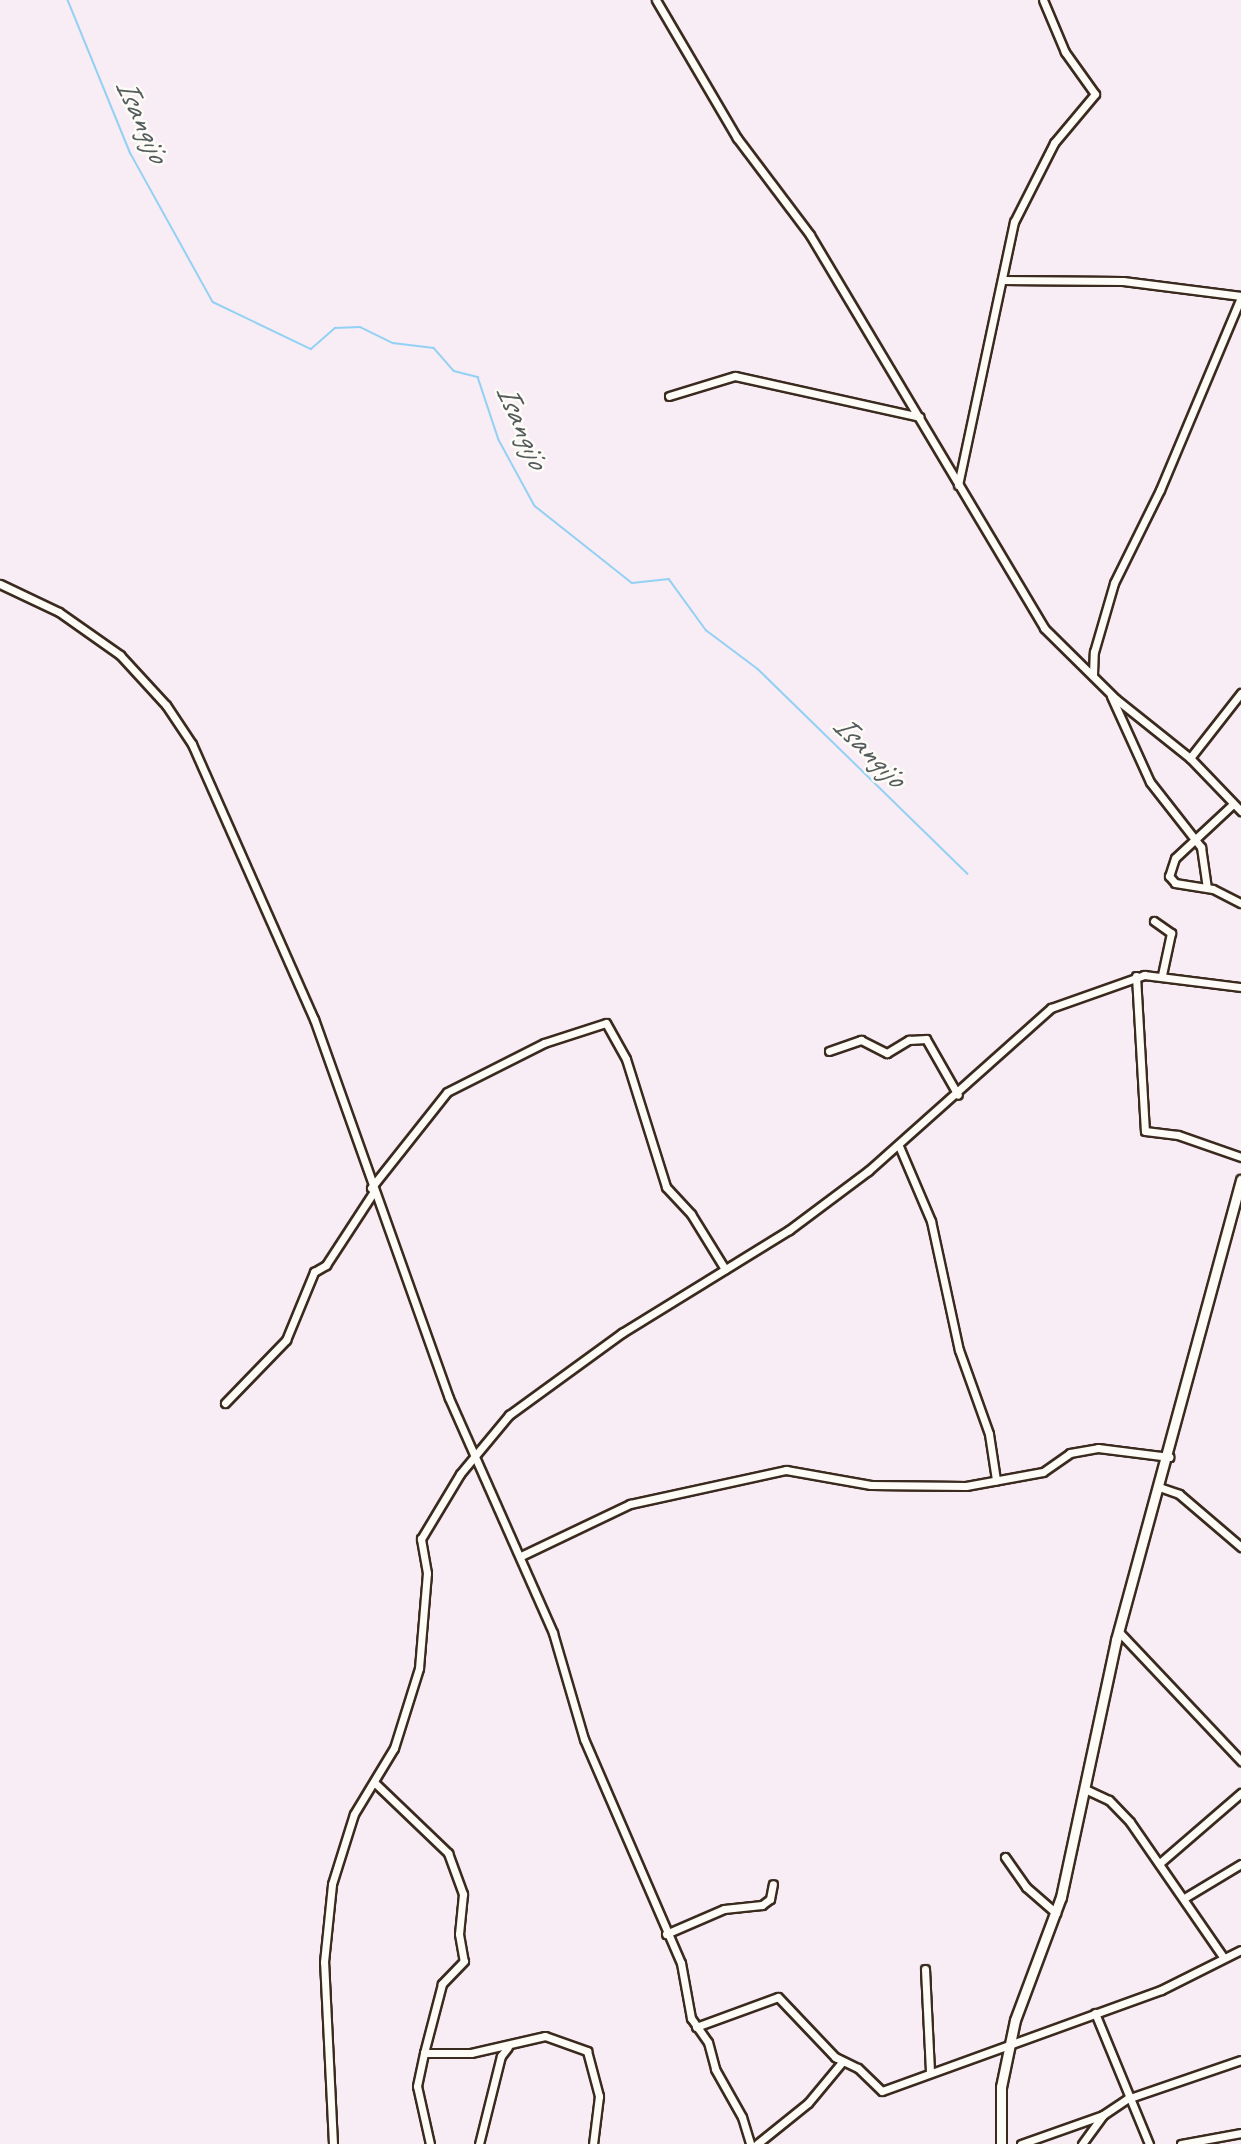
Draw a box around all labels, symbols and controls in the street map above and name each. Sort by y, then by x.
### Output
water label: Isangijo [107,72,177,168]
water label: Isangijo [487,378,557,474]
water label: Isangijo [825,707,913,795]

